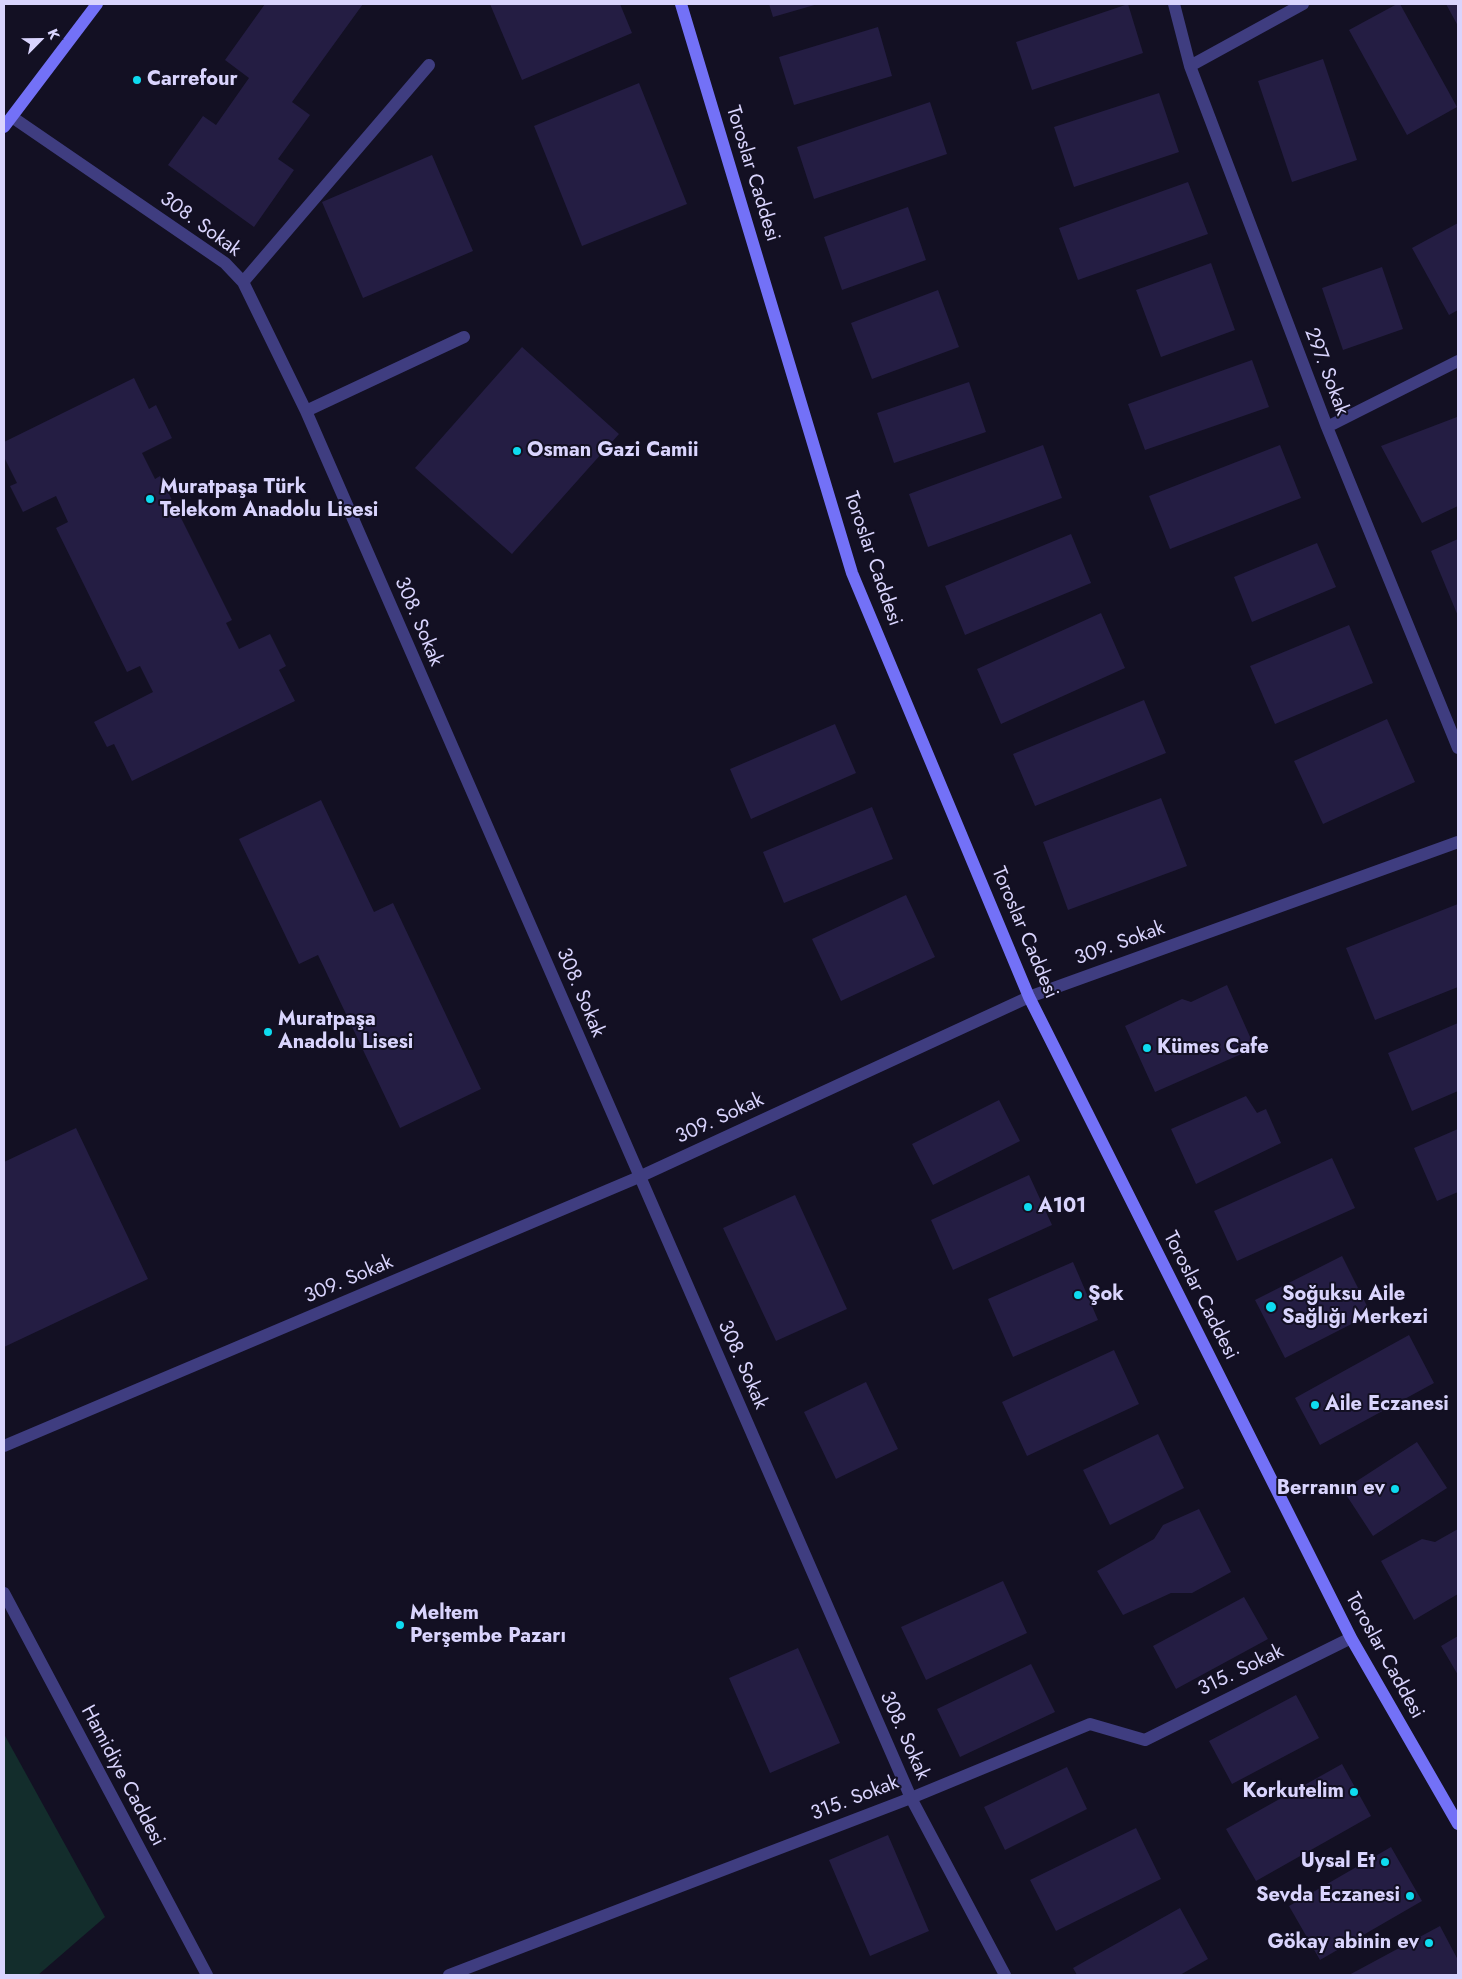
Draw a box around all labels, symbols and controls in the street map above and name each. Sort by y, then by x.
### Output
north arrow [15,15,65,65]
text: K [43,26,65,43]
place label: Carrefour [147,68,238,92]
marker: Carrefour [131,74,143,86]
street label: Toroslar Caddesi [720,103,784,245]
street label: 308. Sokak [155,187,245,263]
street label: 297. Sokak [1298,325,1354,419]
place label: Osman Gazi Camii [527,439,698,463]
marker: Osman Gazi Camii [511,445,523,457]
place label: Muratpaşa Türk Telekom Anadolu Lisesi [160,476,378,523]
street label: Toroslar Caddesi [838,489,906,629]
marker: Muratpaşa Türk Telekom Anadolu Lisesi [144,493,156,505]
street label: 308. Sokak [388,574,448,670]
street label: Toroslar Caddesi [986,864,1062,1002]
street label: 309. Sokak [1072,917,1168,971]
street label: 308. Sokak [550,945,610,1041]
place label: Muratpaşa Anadolu Lisesi [278,1008,413,1055]
marker: Muratpaşa Anadolu Lisesi [262,1026,274,1038]
place label: Kümes Cafe [1157,1036,1269,1060]
marker: Kümes Cafe [1141,1042,1153,1054]
street label: 309. Sokak [672,1088,768,1150]
place label: A101 [1038,1195,1086,1219]
marker: A101 [1022,1201,1034,1213]
street label: Toroslar Caddesi [1157,1228,1243,1364]
street label: 309. Sokak [301,1251,397,1309]
place label: Şok [1088,1283,1124,1307]
place label: Soğuksu Aile Sağlığı Merkezi [1282,1283,1428,1330]
marker: Şok [1072,1289,1084,1301]
marker: Soğuksu Aile Sağlığı Merkezi [1264,1300,1278,1314]
street label: 308. Sokak [712,1317,772,1413]
place label: Aile Eczanesi [1325,1393,1449,1417]
marker: Aile Eczanesi [1309,1399,1321,1411]
place label: Berranın ev [1277,1477,1385,1501]
marker: Berranın ev [1389,1483,1401,1495]
street label: Toroslar Caddesi [1339,1589,1429,1723]
place label: Meltem Perşembe Pazarı [410,1602,566,1649]
marker: Meltem Perşembe Pazarı [394,1619,406,1631]
street label: 315. Sokak [1194,1640,1288,1702]
street label: 308. Sokak [874,1688,934,1784]
street label: Hamidiye Caddesi [75,1702,169,1850]
street label: 315. Sokak [808,1771,902,1827]
place label: Korkutelim [1243,1780,1344,1804]
marker: Korkutelim [1348,1786,1360,1798]
place label: Uysal Et [1301,1850,1375,1874]
marker: Uysal Et [1379,1856,1391,1868]
place label: Sevda Eczanesi [1256,1884,1400,1908]
marker: Sevda Eczanesi [1404,1890,1416,1902]
place label: Gökay abinin ev [1267,1931,1419,1955]
marker: Gökay abinin ev [1423,1937,1435,1949]

